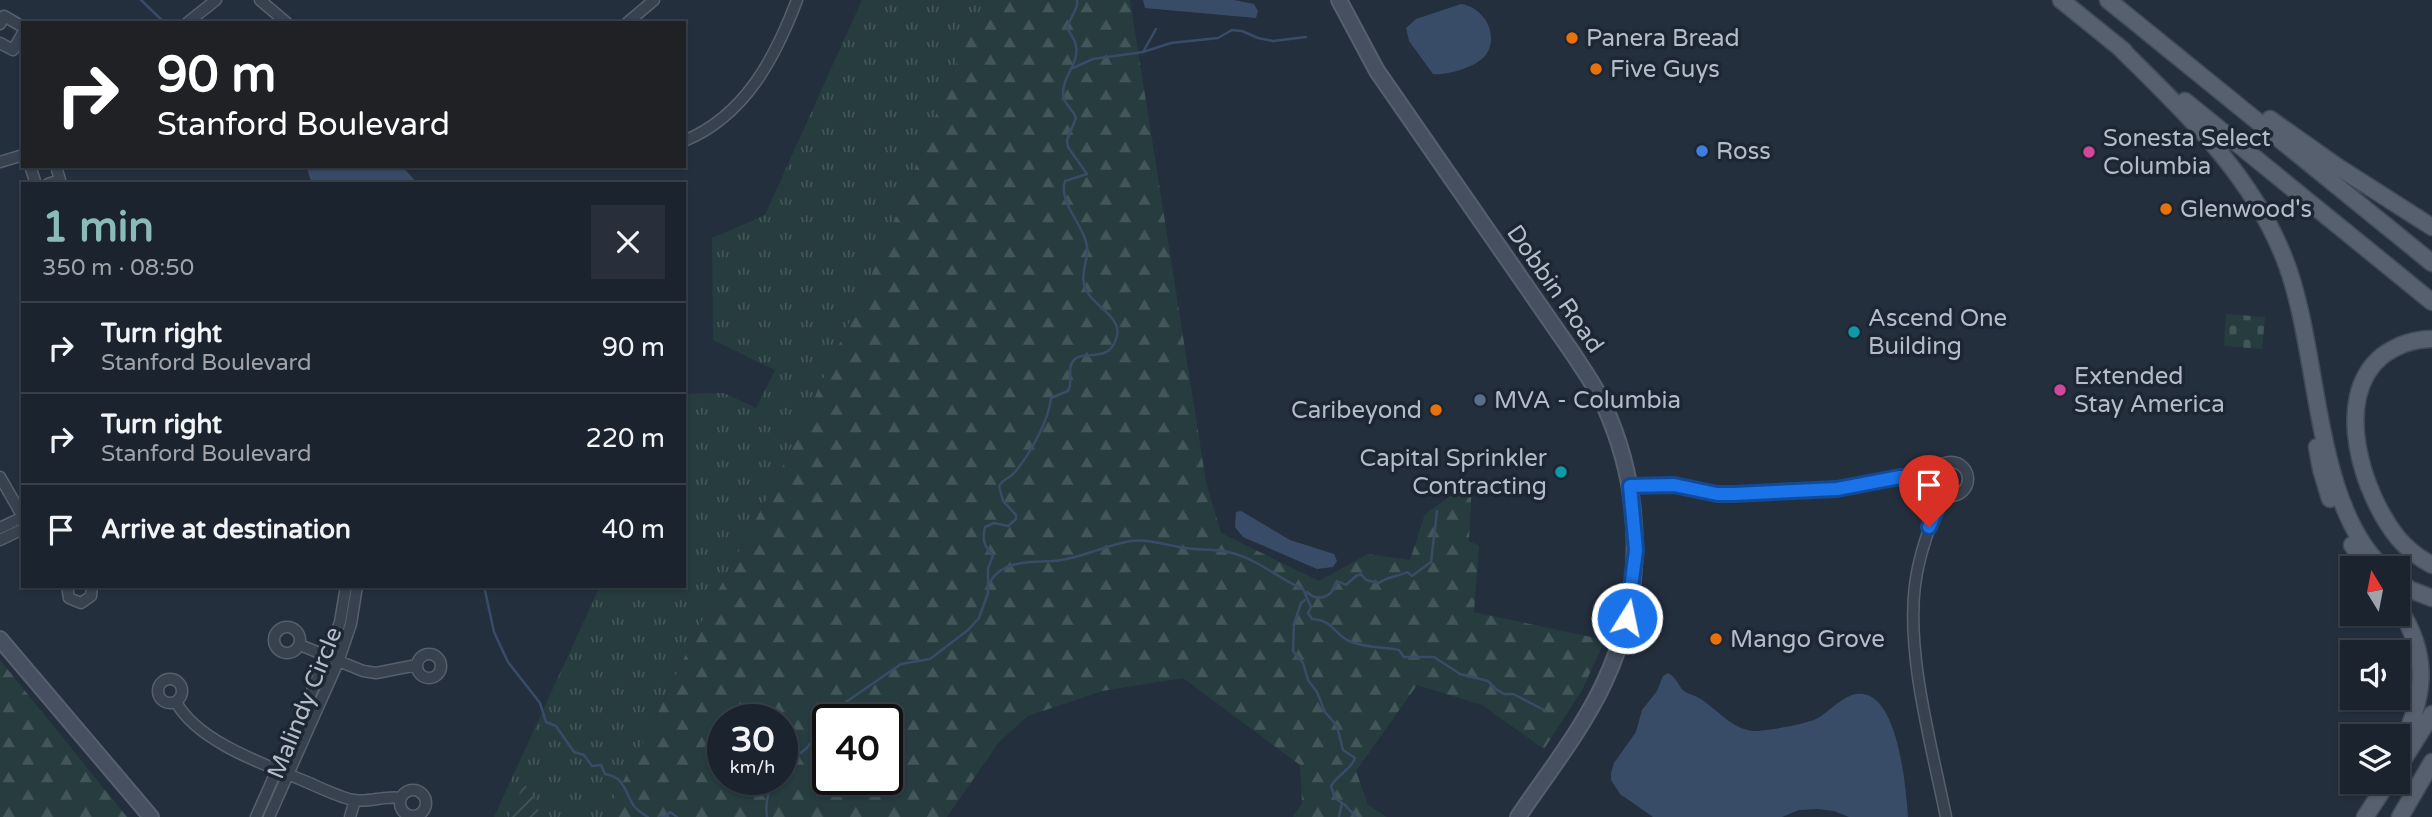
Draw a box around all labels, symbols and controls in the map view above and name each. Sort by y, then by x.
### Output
place label: Panera Bread [1586,24,1740,53]
marker: Panera Bread [1564,30,1580,46]
text: 90 m [157,46,276,105]
icon: right [42,49,133,140]
place label: Five Guys [1610,55,1720,84]
marker: Five Guys [1588,61,1604,77]
text: Stanford Boulevard [157,106,450,144]
place label: Sonesta Select Columbia [2103,124,2271,181]
place label: Ross [1716,137,1771,166]
marker: Ross [1694,143,1710,159]
marker: Sonesta Select Columbia [2081,144,2097,160]
place label: Glenwood's [2180,195,2312,224]
marker: Glenwood's [2158,201,2174,217]
text: 1 min [42,202,154,253]
button: close [591,205,665,279]
street label: Dobbin Road [1500,219,1610,359]
text: 350 m · 08:50 [42,254,194,282]
place label: Ascend One Building [1868,304,2007,361]
text: Turn right [101,318,222,349]
marker: Ascend One Building [1846,324,1862,340]
icon: right [42,329,80,367]
text: 90 m [602,332,665,363]
text: Stanford Boulevard [101,349,312,377]
place label: Extended Stay America [2074,362,2225,419]
marker: Extended Stay America [2052,382,2068,398]
place label: MVA - Columbia [1494,386,1681,415]
marker: MVA - Columbia [1472,392,1488,408]
place label: Caribeyond [1291,396,1422,425]
marker: Caribeyond [1428,402,1444,418]
text: Turn right [101,409,222,440]
icon: right [42,420,80,458]
text: 220 m [585,423,665,454]
text: Stanford Boulevard [101,440,312,468]
place label: Capital Sprinkler Contracting [1359,444,1548,501]
pin [1899,455,1959,527]
marker: Capital Sprinkler Contracting [1553,464,1569,480]
icon: arrive [1910,466,1948,504]
icon: arrive [42,511,80,549]
text: Arrive at destination [101,514,351,545]
text: 40 m [602,514,665,545]
north arrow [2340,556,2410,626]
map controls [2340,556,2410,794]
position arrow [1590,581,1664,655]
street label: Malindy Circle [261,623,349,783]
place label: Mango Grove [1730,625,1885,654]
marker: Mango Grove [1708,631,1724,647]
button: sound [2340,640,2410,710]
speed limit sign: 40 [812,704,903,795]
text: 30 [731,719,774,761]
button: layers [2340,724,2410,794]
text: km/h [730,756,775,778]

